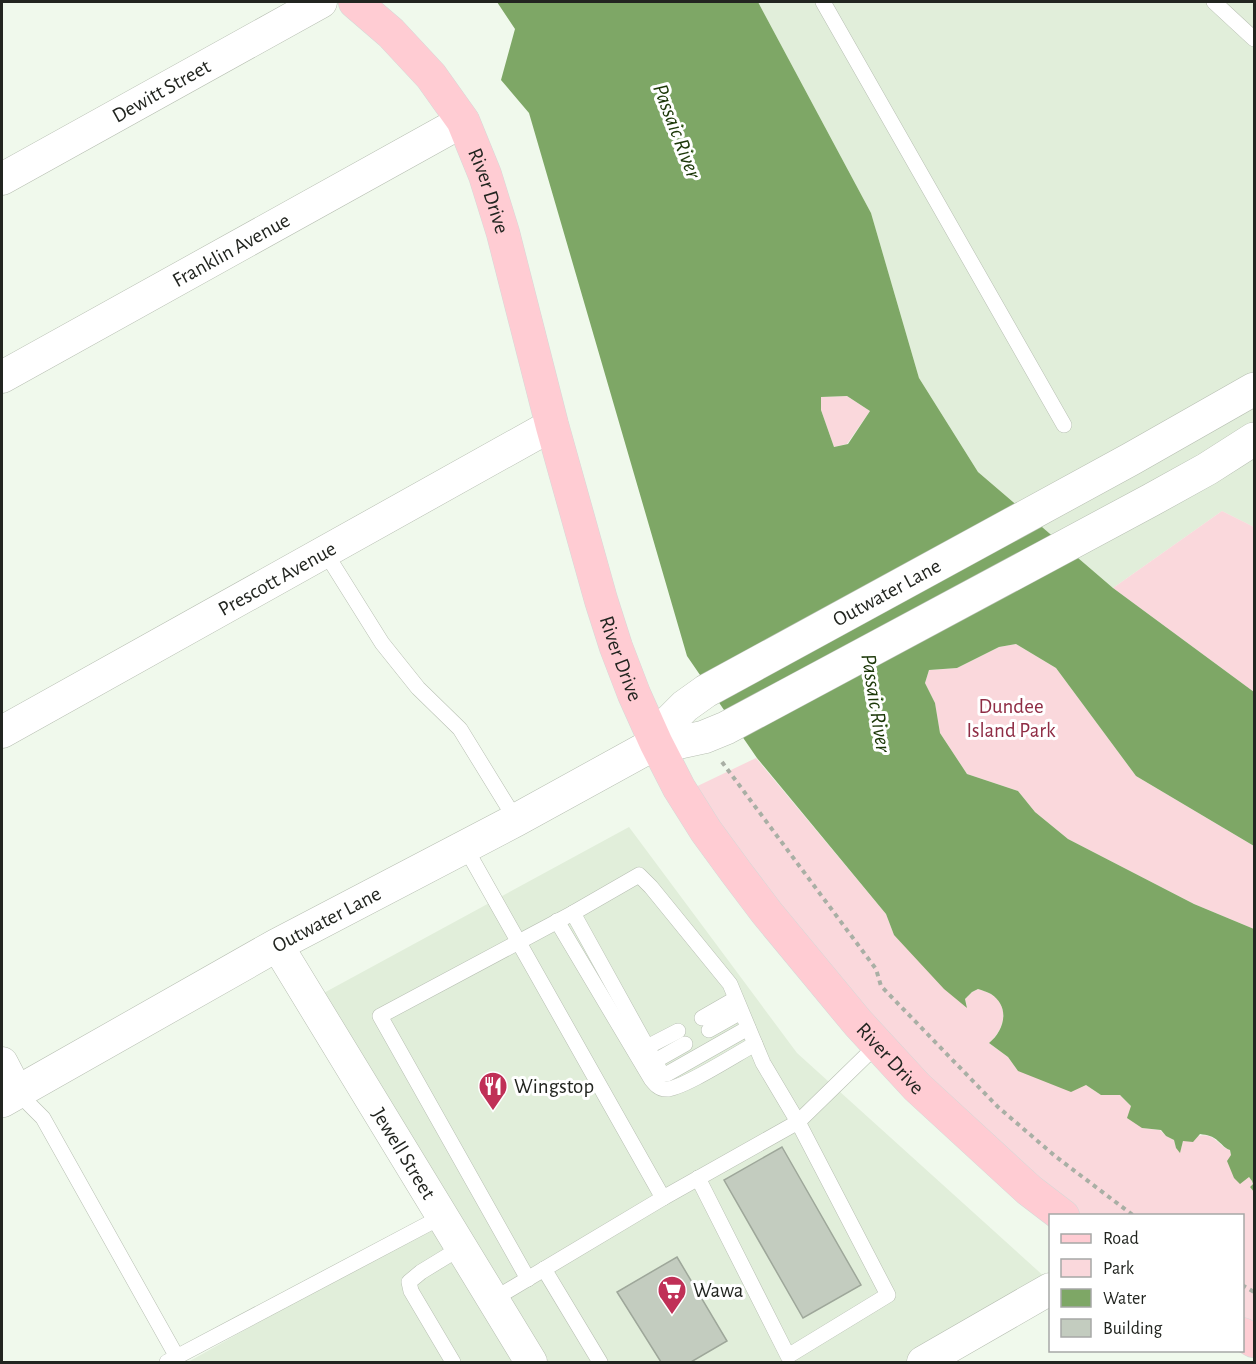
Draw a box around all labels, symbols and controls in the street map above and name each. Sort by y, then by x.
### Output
street label: Dewitt Street [108,55,214,126]
water label: Passaic River [649,81,705,182]
street label: River Drive [465,145,513,236]
street label: Franklin Avenue [169,209,293,291]
street label: Prescott Avenue [215,537,340,620]
street label: Outwater Lane [829,555,944,630]
street label: River Drive [596,613,646,704]
water label: Passaic River [857,652,895,755]
park label: Dundee Island Park [966,696,1056,741]
street label: Outwater Lane [269,882,384,956]
street label: River Drive [853,1018,928,1098]
restaurant icon: Wingstop [477,1070,509,1112]
place label: Wingstop [514,1076,594,1097]
street label: Jewell Street [368,1104,440,1203]
legend [1049,1214,1244,1352]
text: Road [1103,1230,1139,1248]
text: Park [1103,1260,1135,1278]
supermarket icon: Wawa [656,1274,688,1316]
place label: Wawa [693,1280,744,1301]
text: Water [1103,1290,1146,1308]
text: Building [1103,1320,1163,1338]

